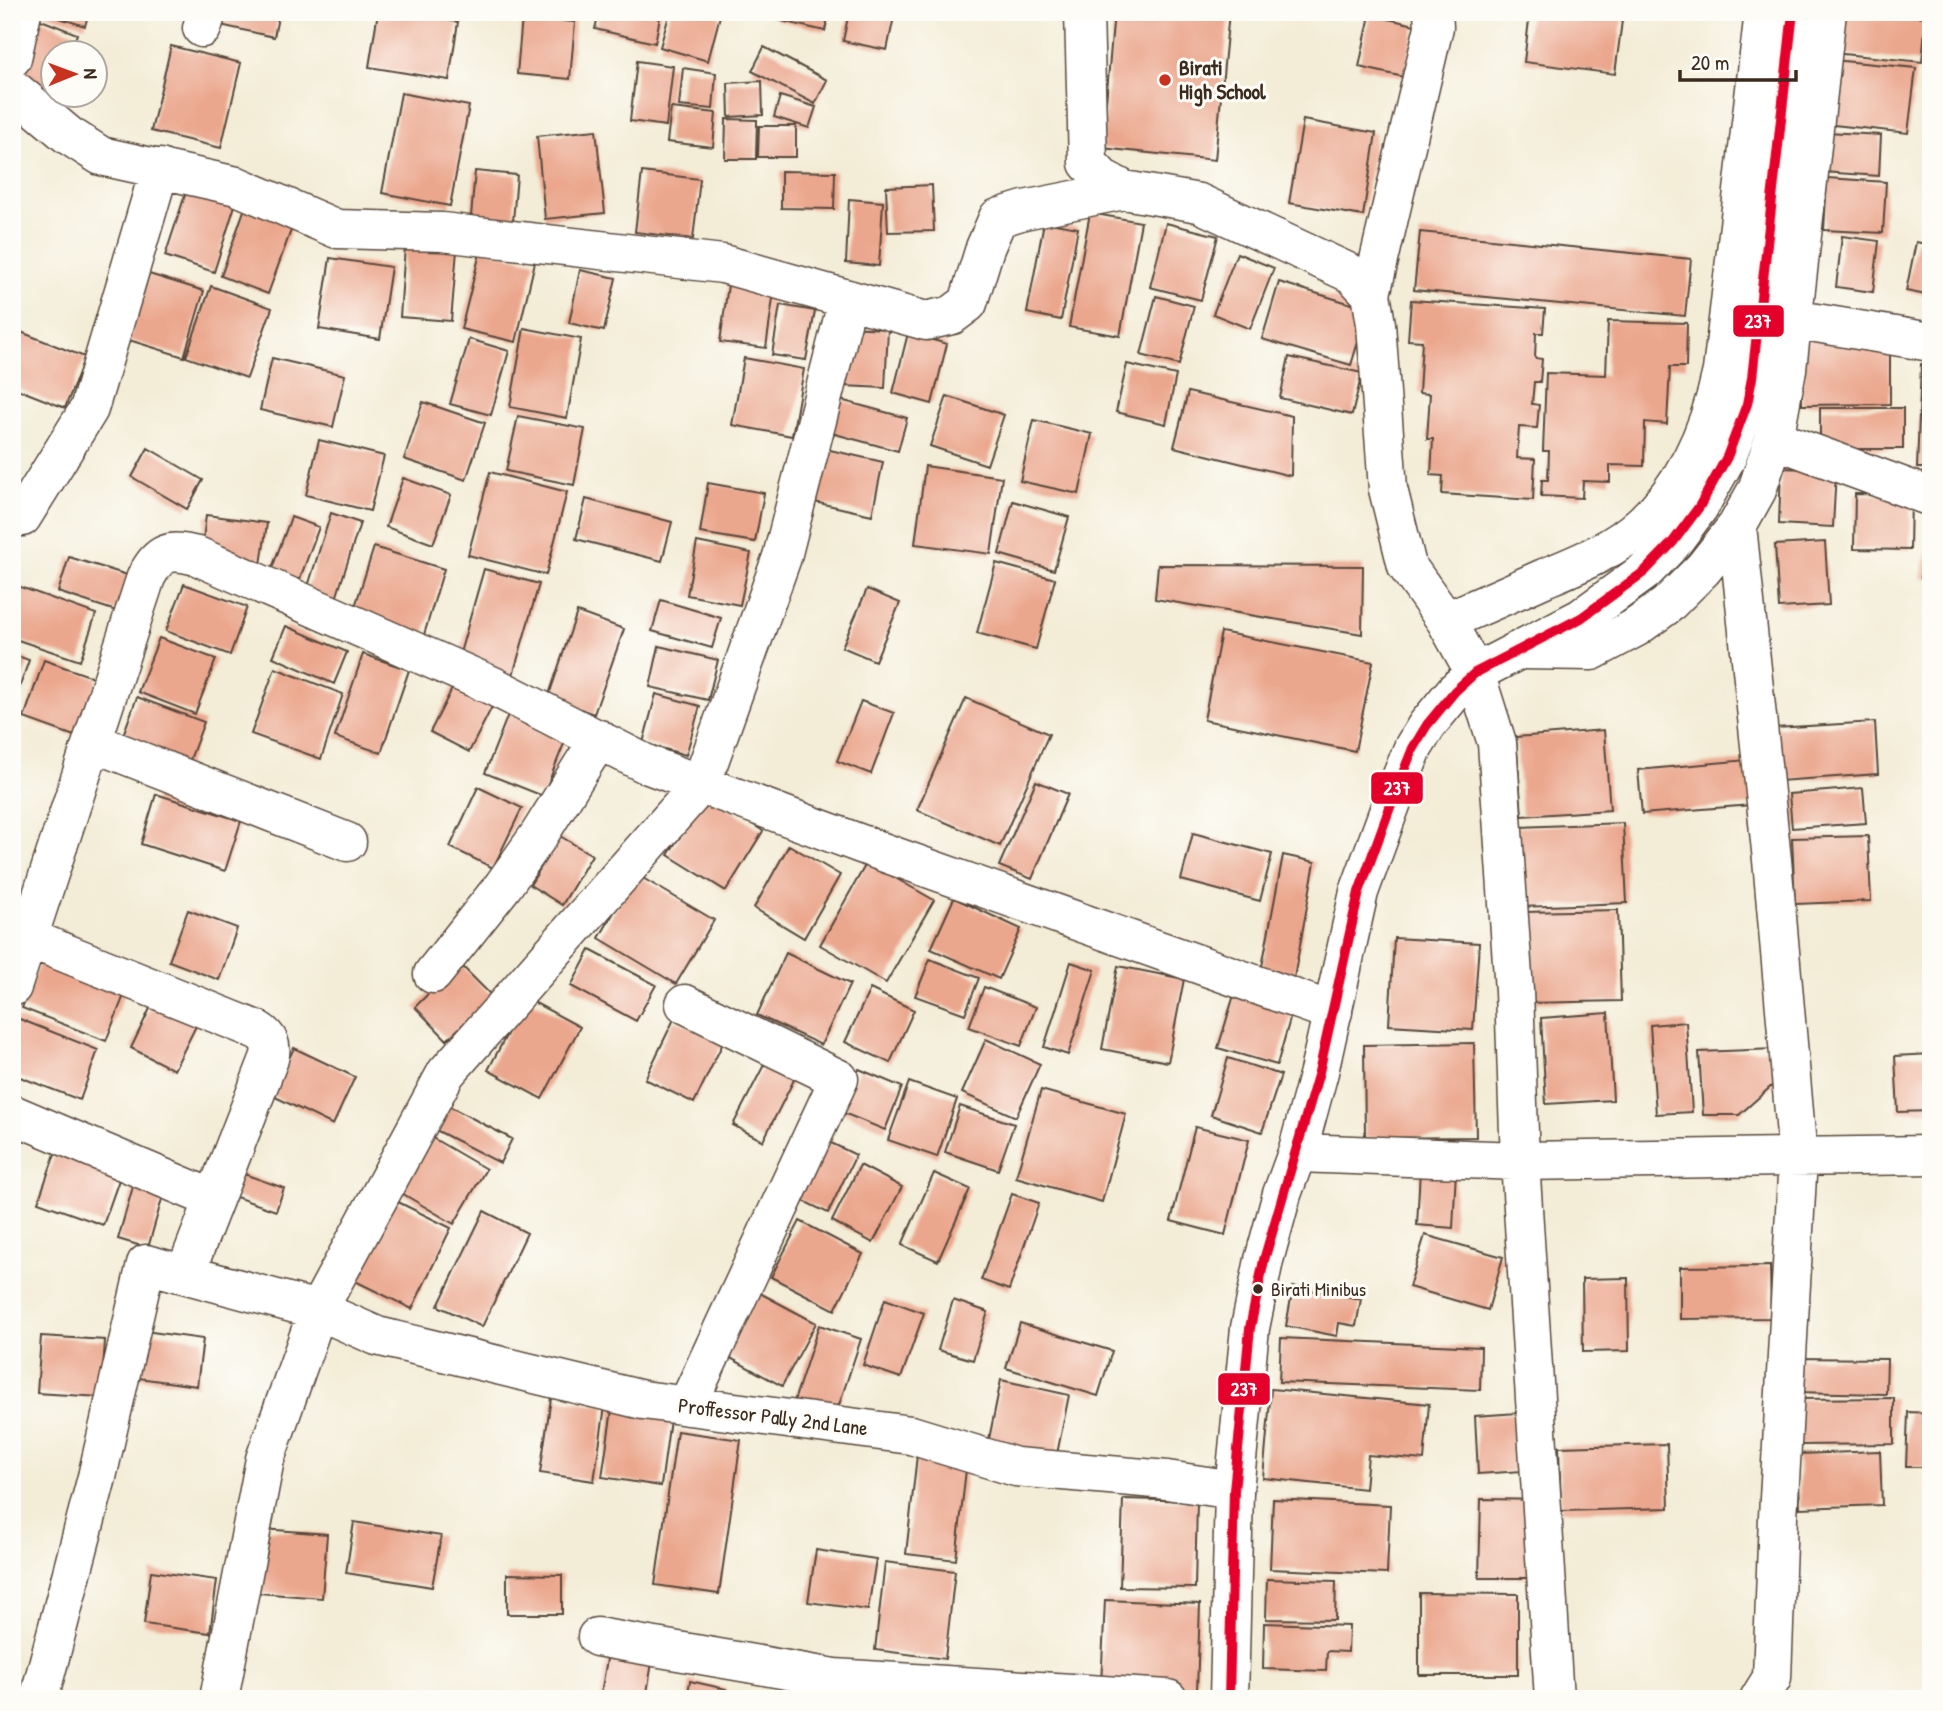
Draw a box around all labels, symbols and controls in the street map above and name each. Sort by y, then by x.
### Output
north arrow [38,38,108,108]
scale bar [1680,38,1796,82]
text: 20 m [1691,48,1729,77]
place label: Birati High School [1179,53,1266,107]
text: N [78,68,104,79]
marker: Birati High School [1157,72,1173,88]
line badge: 237 [1732,304,1785,338]
text: 237 [1745,308,1771,334]
line badge: 237 [1370,771,1424,805]
text: 237 [1384,775,1410,801]
place label: Birati Minibus [1271,1276,1366,1302]
marker: Birati Minibus [1251,1282,1265,1296]
line badge: 237 [1217,1372,1271,1406]
text: 237 [1231,1376,1257,1402]
street label: Proffessor Pally 2nd Lane [677,1390,870,1443]

